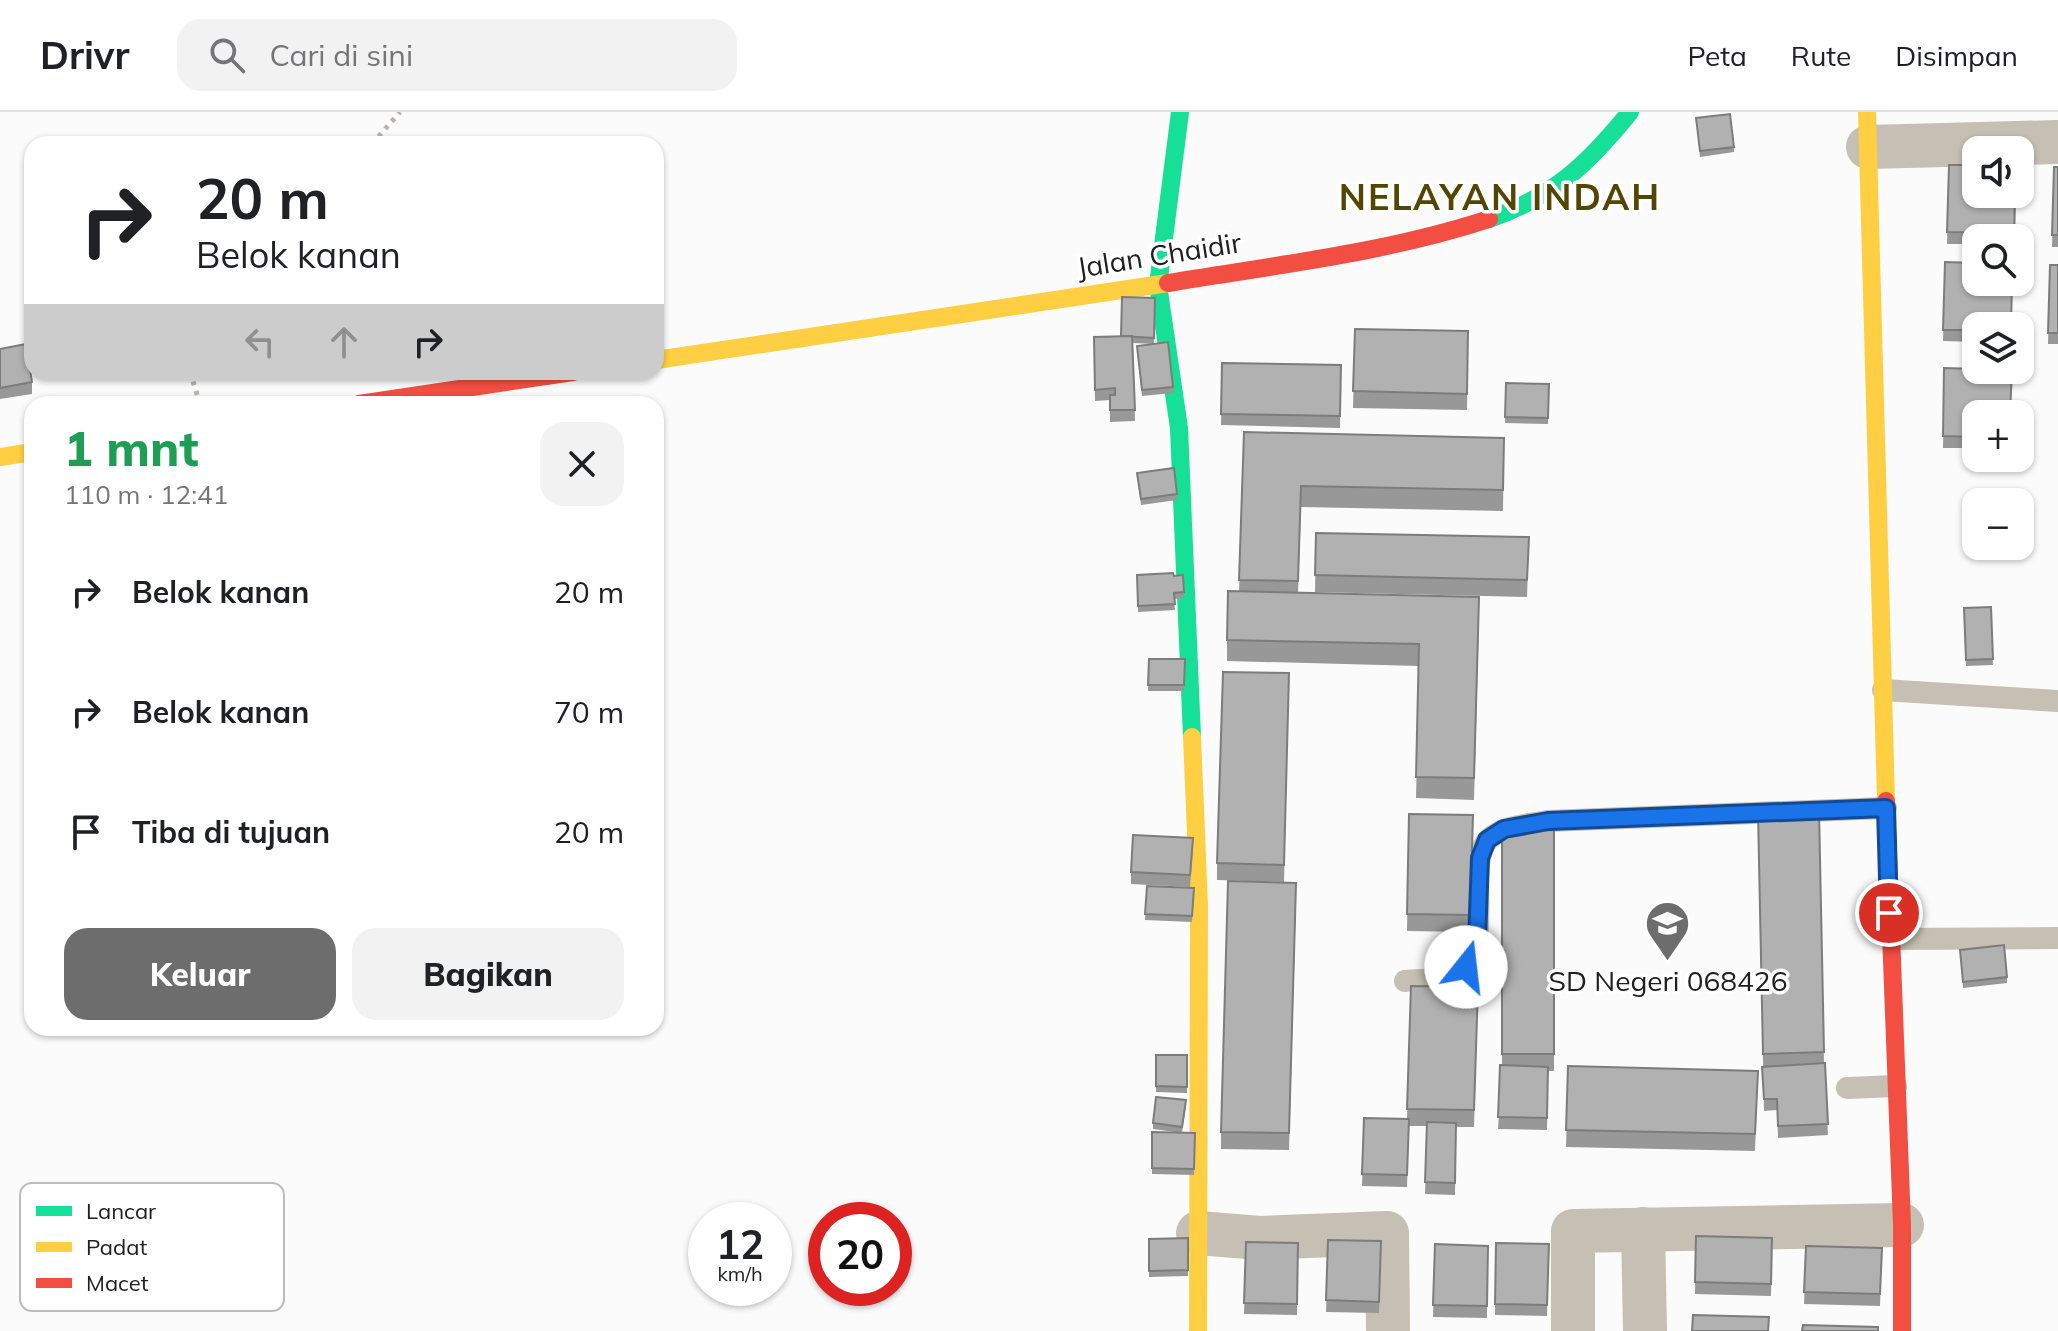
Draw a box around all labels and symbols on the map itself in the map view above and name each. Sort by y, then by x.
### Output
district label: NELAYAN INDAH [1339,174,1661,219]
street label: Jalan Chaidir [1074,224,1244,285]
pin [1855,879,1923,947]
school or university icon: SD Negeri 068426 [1644,900,1692,963]
position arrow [1424,925,1508,1009]
place label: SD Negeri 068426 [1549,963,1787,998]
legend [20,1183,284,1311]
text: Lancar [86,1197,156,1225]
speed limit sign: 20 [808,1202,912,1306]
text: Padat [86,1233,147,1261]
text: Macet [86,1269,149,1297]

